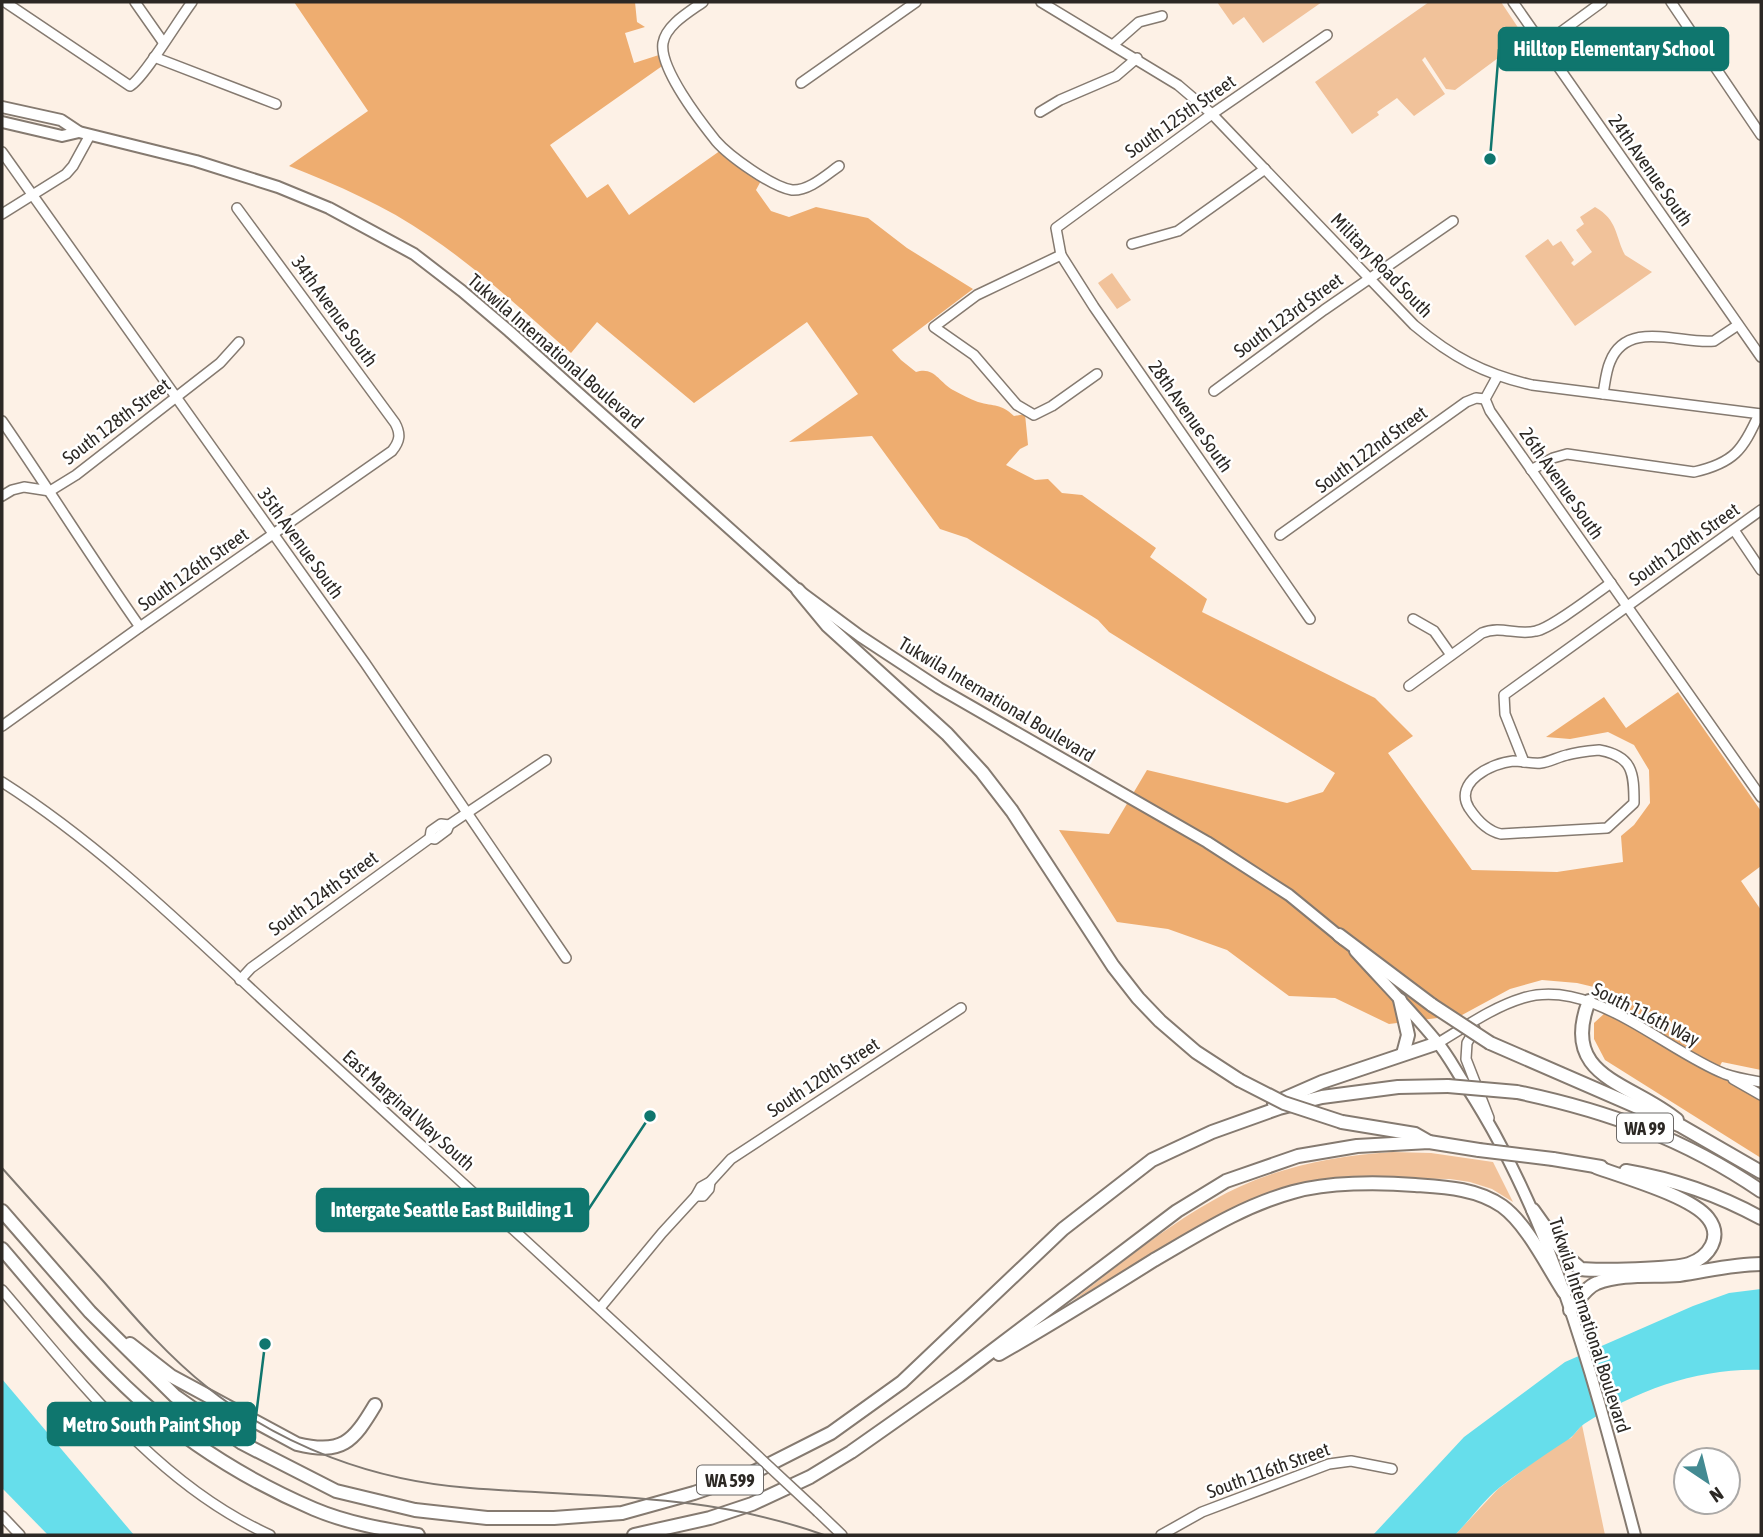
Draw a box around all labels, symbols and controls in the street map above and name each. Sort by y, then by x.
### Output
callout: Hilltop Elementary School [1499,28,1728,70]
text: Hilltop Elementary School [1514,36,1715,60]
street label: South 125th Street [1121,70,1239,162]
street label: 24th Avenue South [1604,110,1698,230]
street label: Military Road South [1327,208,1437,322]
street label: 34th Avenue South [288,251,382,371]
street label: South 123rd Street [1229,268,1347,362]
street label: Tukwila International Boulevard [464,269,648,433]
street label: 28th Avenue South [1144,356,1238,476]
street label: South 128th Street [58,373,174,469]
street label: South 122nd Street [1311,401,1431,497]
street label: 26th Avenue South [1515,423,1609,543]
street label: 35th Avenue South [254,483,348,603]
street label: South 120th Street [1625,498,1743,590]
street label: South 126th Street [134,523,252,615]
street label: Tukwila International Boulevard [895,632,1099,766]
street label: South 124th Street [264,846,382,940]
street label: South 116th Way [1589,978,1703,1051]
street label: South 120th Street [763,1033,883,1121]
street label: East Marginal Way South [339,1045,479,1175]
road number: WA 99 [1617,1114,1673,1142]
callout: Intergate Seattle East Building 1 [317,1189,588,1231]
text: Intergate Seattle East Building 1 [330,1197,574,1221]
street label: Tukwila International Boulevard [1545,1215,1635,1435]
callout: Metro South Paint Shop [48,1403,255,1445]
text: Metro South Paint Shop [63,1412,242,1436]
street label: South 116th Street [1204,1438,1332,1502]
north arrow [1672,1446,1742,1516]
road number: WA 599 [697,1465,763,1494]
text: N [1706,1483,1728,1507]

